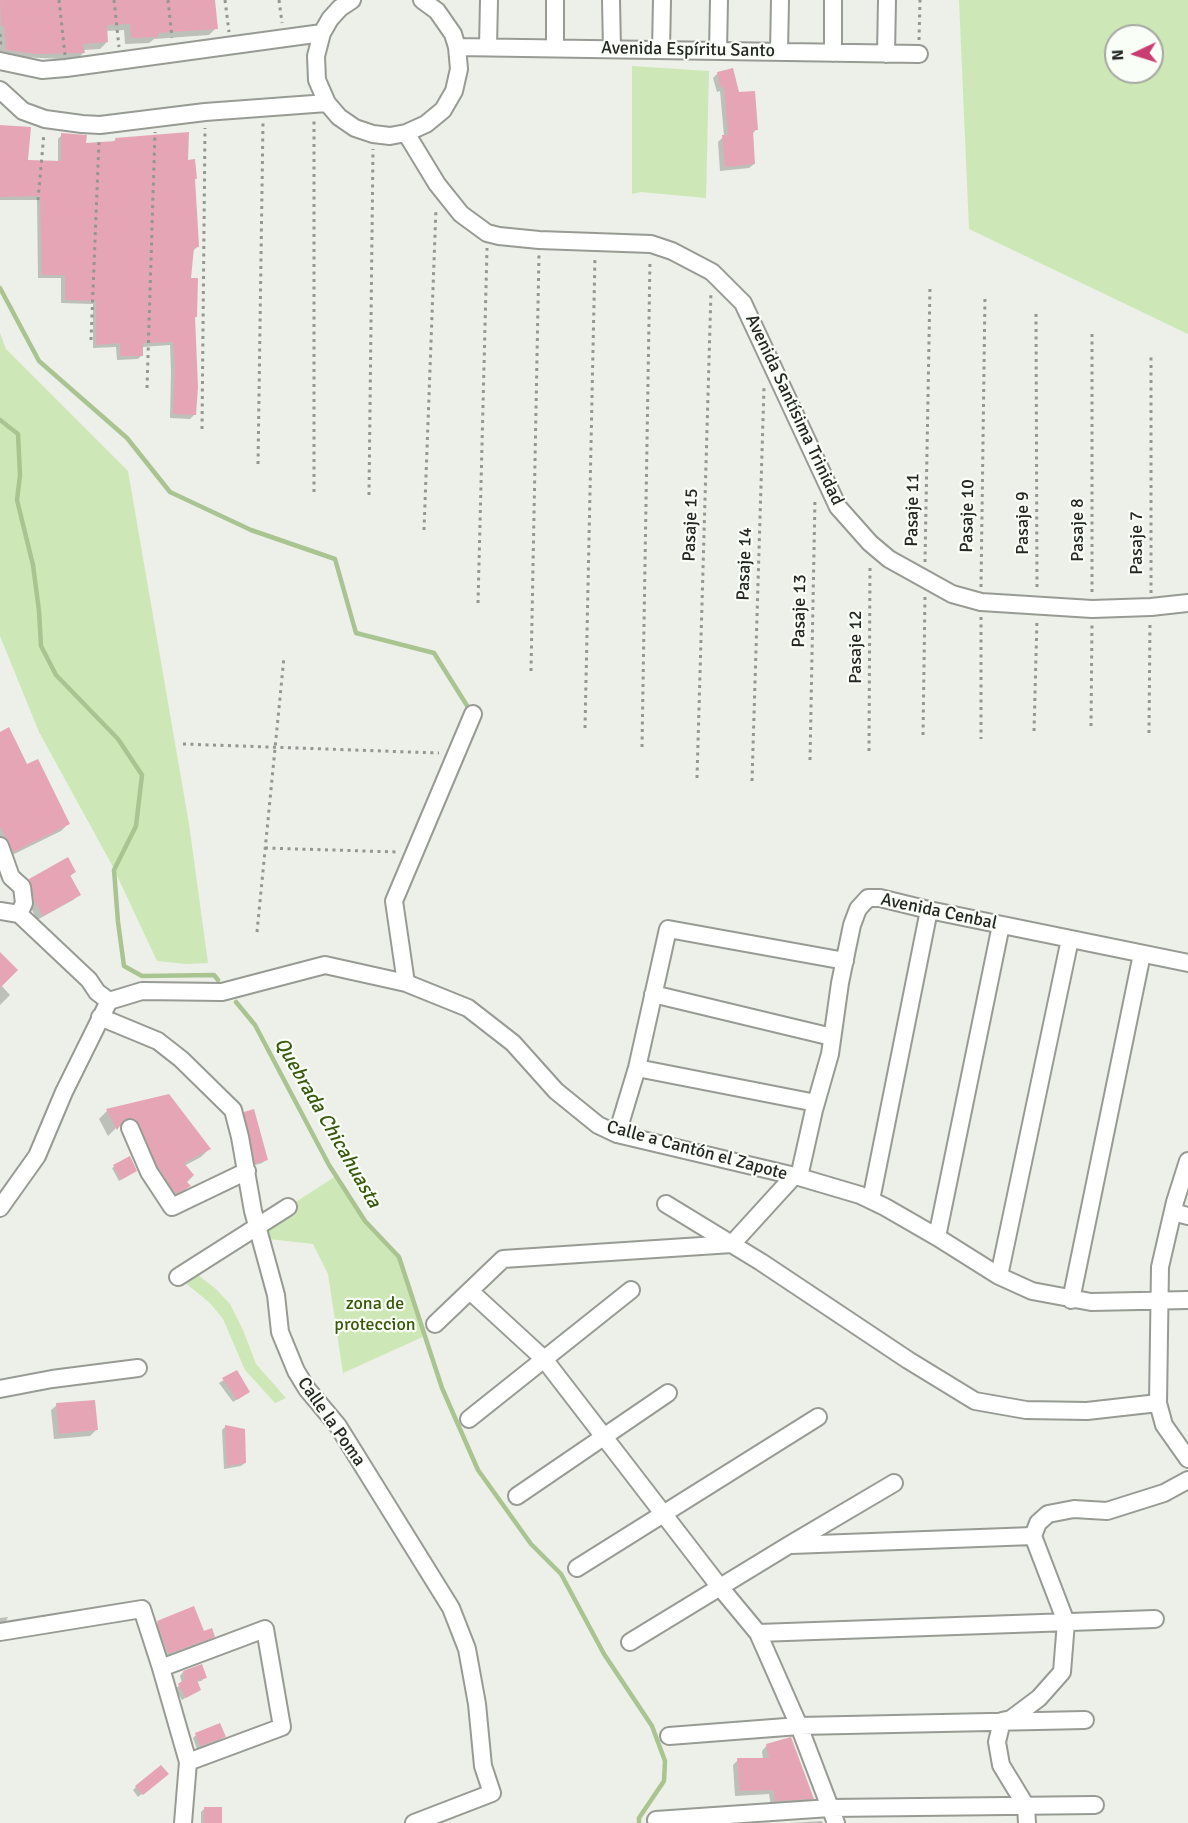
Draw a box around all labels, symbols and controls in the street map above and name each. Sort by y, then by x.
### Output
north arrow [1104,24,1164,84]
street label: Avenida Espíritu Santo [601,38,775,62]
text: N [1108,49,1128,61]
street label: Avenida Santísima Trinidad [740,311,848,509]
street label: Pasaje 11 [902,473,924,547]
street label: Pasaje 10 [957,479,979,553]
street label: Pasaje 15 [679,488,703,562]
street label: Pasaje 9 [1012,491,1034,555]
street label: Pasaje 8 [1067,498,1089,562]
street label: Pasaje 7 [1126,511,1148,575]
street label: Pasaje 14 [733,527,757,601]
street label: Pasaje 13 [789,574,811,648]
street label: Pasaje 12 [845,610,867,684]
street label: Avenida Cenbal [879,889,999,935]
water label: Quebrada Chicahuasta [268,1034,386,1212]
street label: Calle a Cantón el Zapote [604,1116,790,1186]
park label: zona de proteccion [334,1293,416,1336]
street label: Calle la Poma [292,1373,370,1471]

